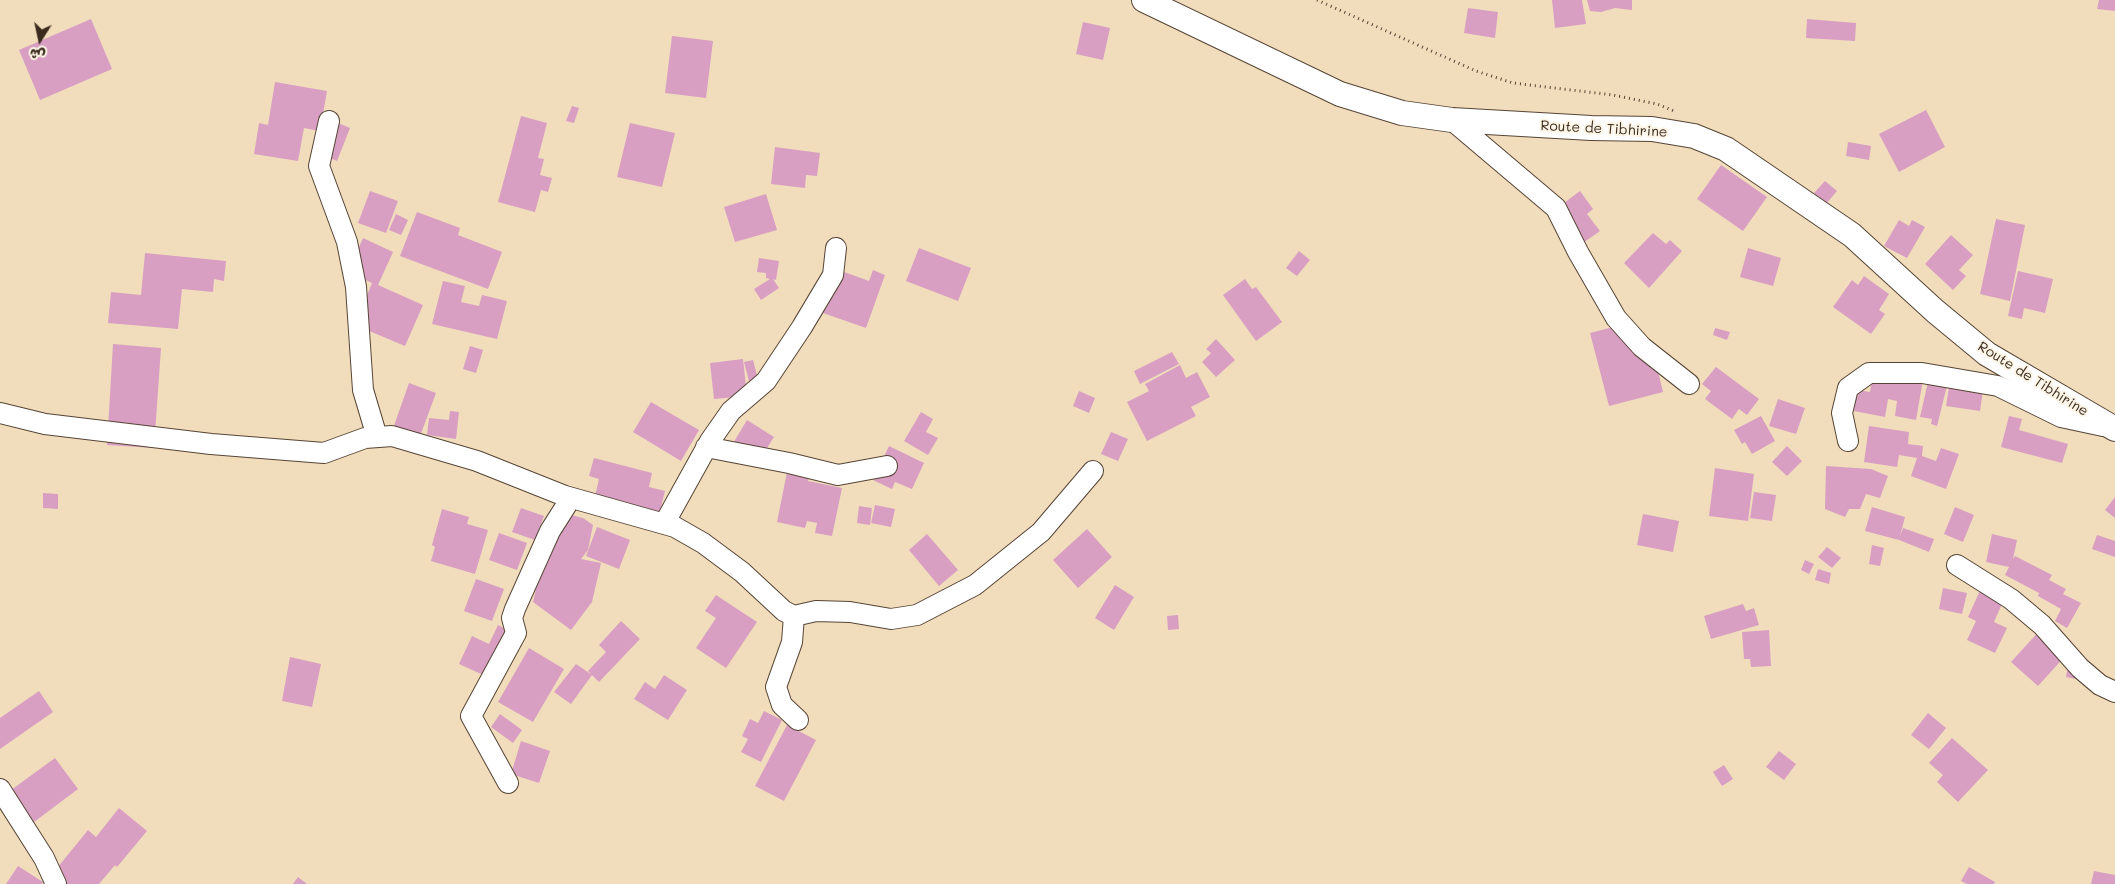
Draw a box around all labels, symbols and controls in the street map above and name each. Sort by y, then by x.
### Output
north arrow [15,15,65,65]
text: ش [28,45,47,66]
street label: Route de Tibhirine [1540,117,1668,141]
street label: Route de Tibhirine [1975,338,2091,420]

